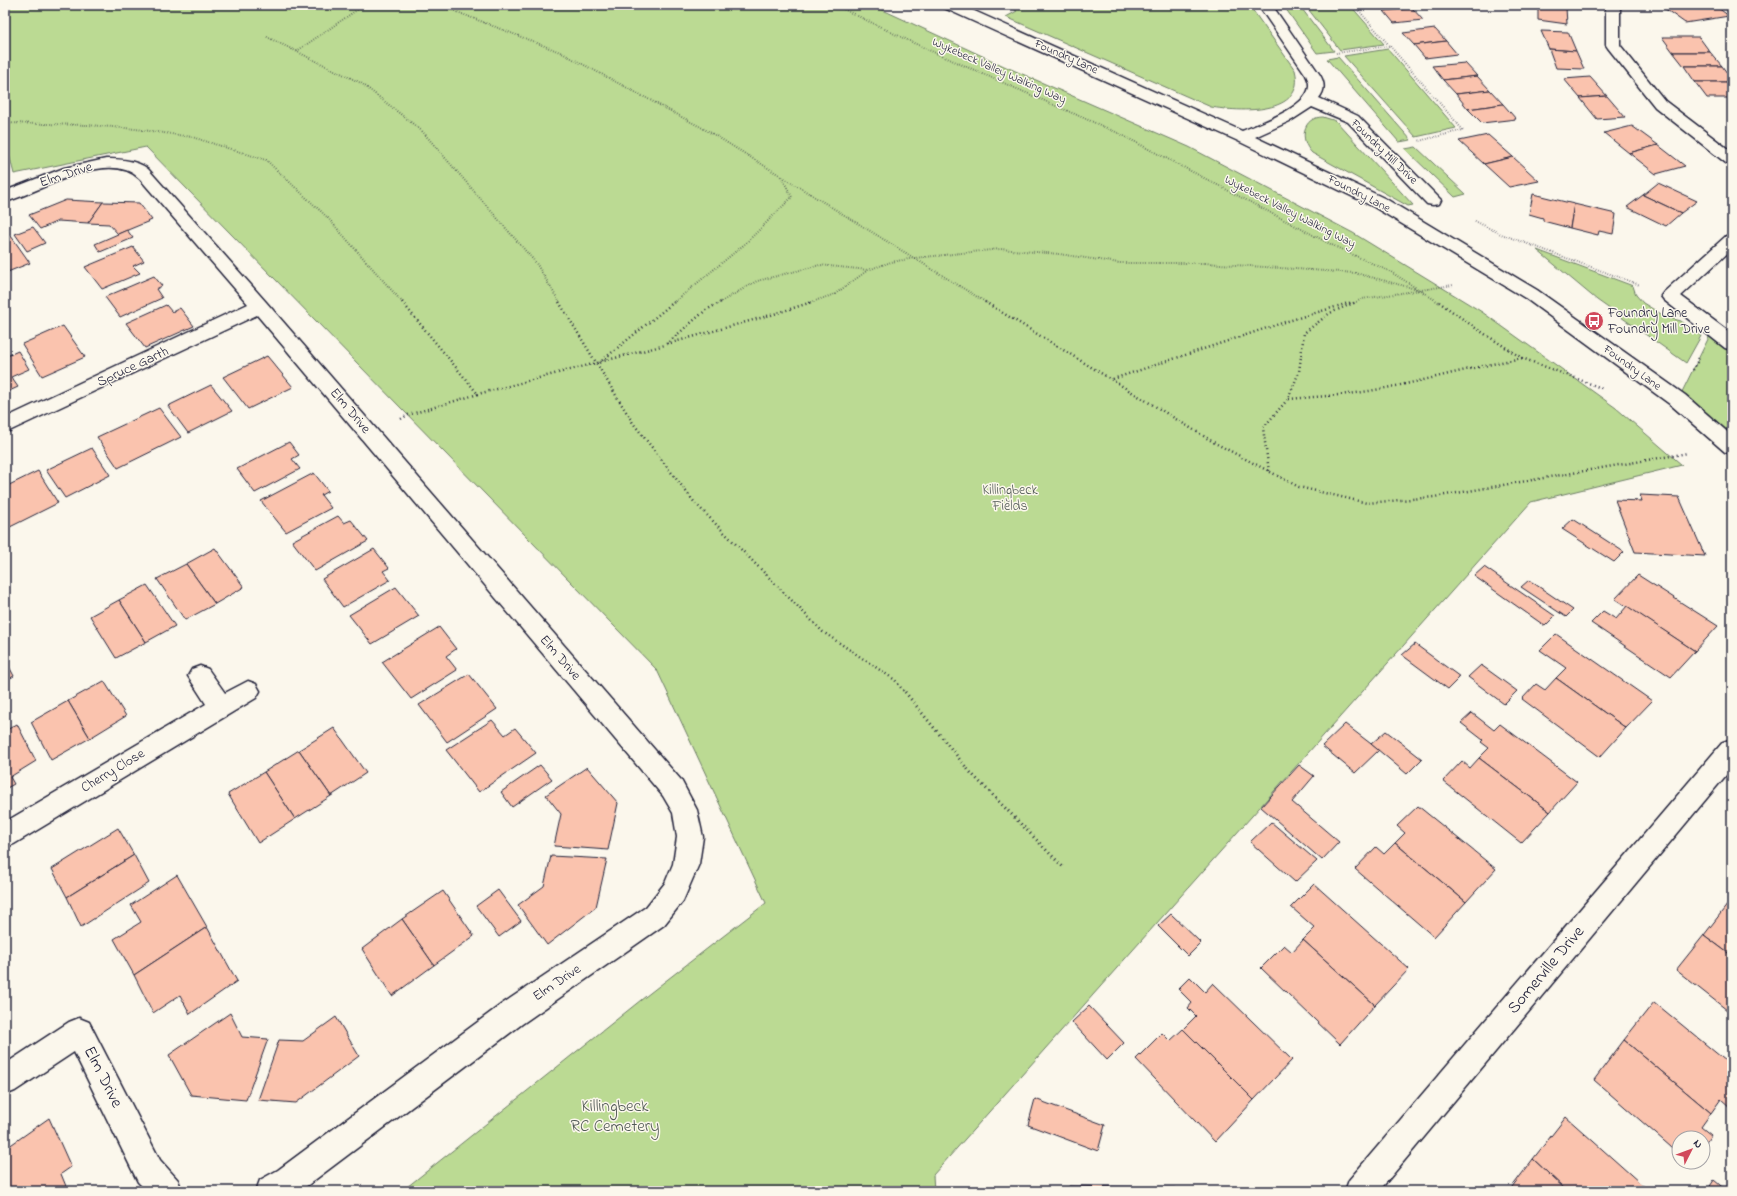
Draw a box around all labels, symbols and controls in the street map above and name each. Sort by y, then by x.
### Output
street label: Wykebeck Valley Walking Way [929,33,1069,110]
street label: Foundry Lane [1030,35,1101,80]
street label: Foundry Mill Drive [1345,114,1422,190]
street label: Elm Drive [37,156,96,193]
street label: Foundry Lane [1323,170,1394,219]
street label: Wykebeck Valley Walking Way [1221,171,1359,254]
place label: Foundry Lane Foundry Mill Drive [1607,303,1711,341]
bus stop icon: Foundry Lane Foundry Mill Drive [1583,310,1605,332]
street label: Foundry Lane [1598,340,1665,396]
street label: Spruce Garth [94,341,172,393]
street label: Elm Drive [324,383,376,439]
park label: Killingbeck Fields [982,480,1038,517]
street label: Elm Drive [534,631,586,686]
street label: Cherry Close [77,743,150,799]
street label: Somerville Drive [1502,920,1591,1020]
street label: Elm Drive [529,959,586,1007]
street label: Elm Drive [77,1042,129,1112]
park label: Killingbeck RC Cemetery [571,1094,659,1140]
north arrow [1671,1130,1711,1170]
text: N [1689,1136,1706,1152]

